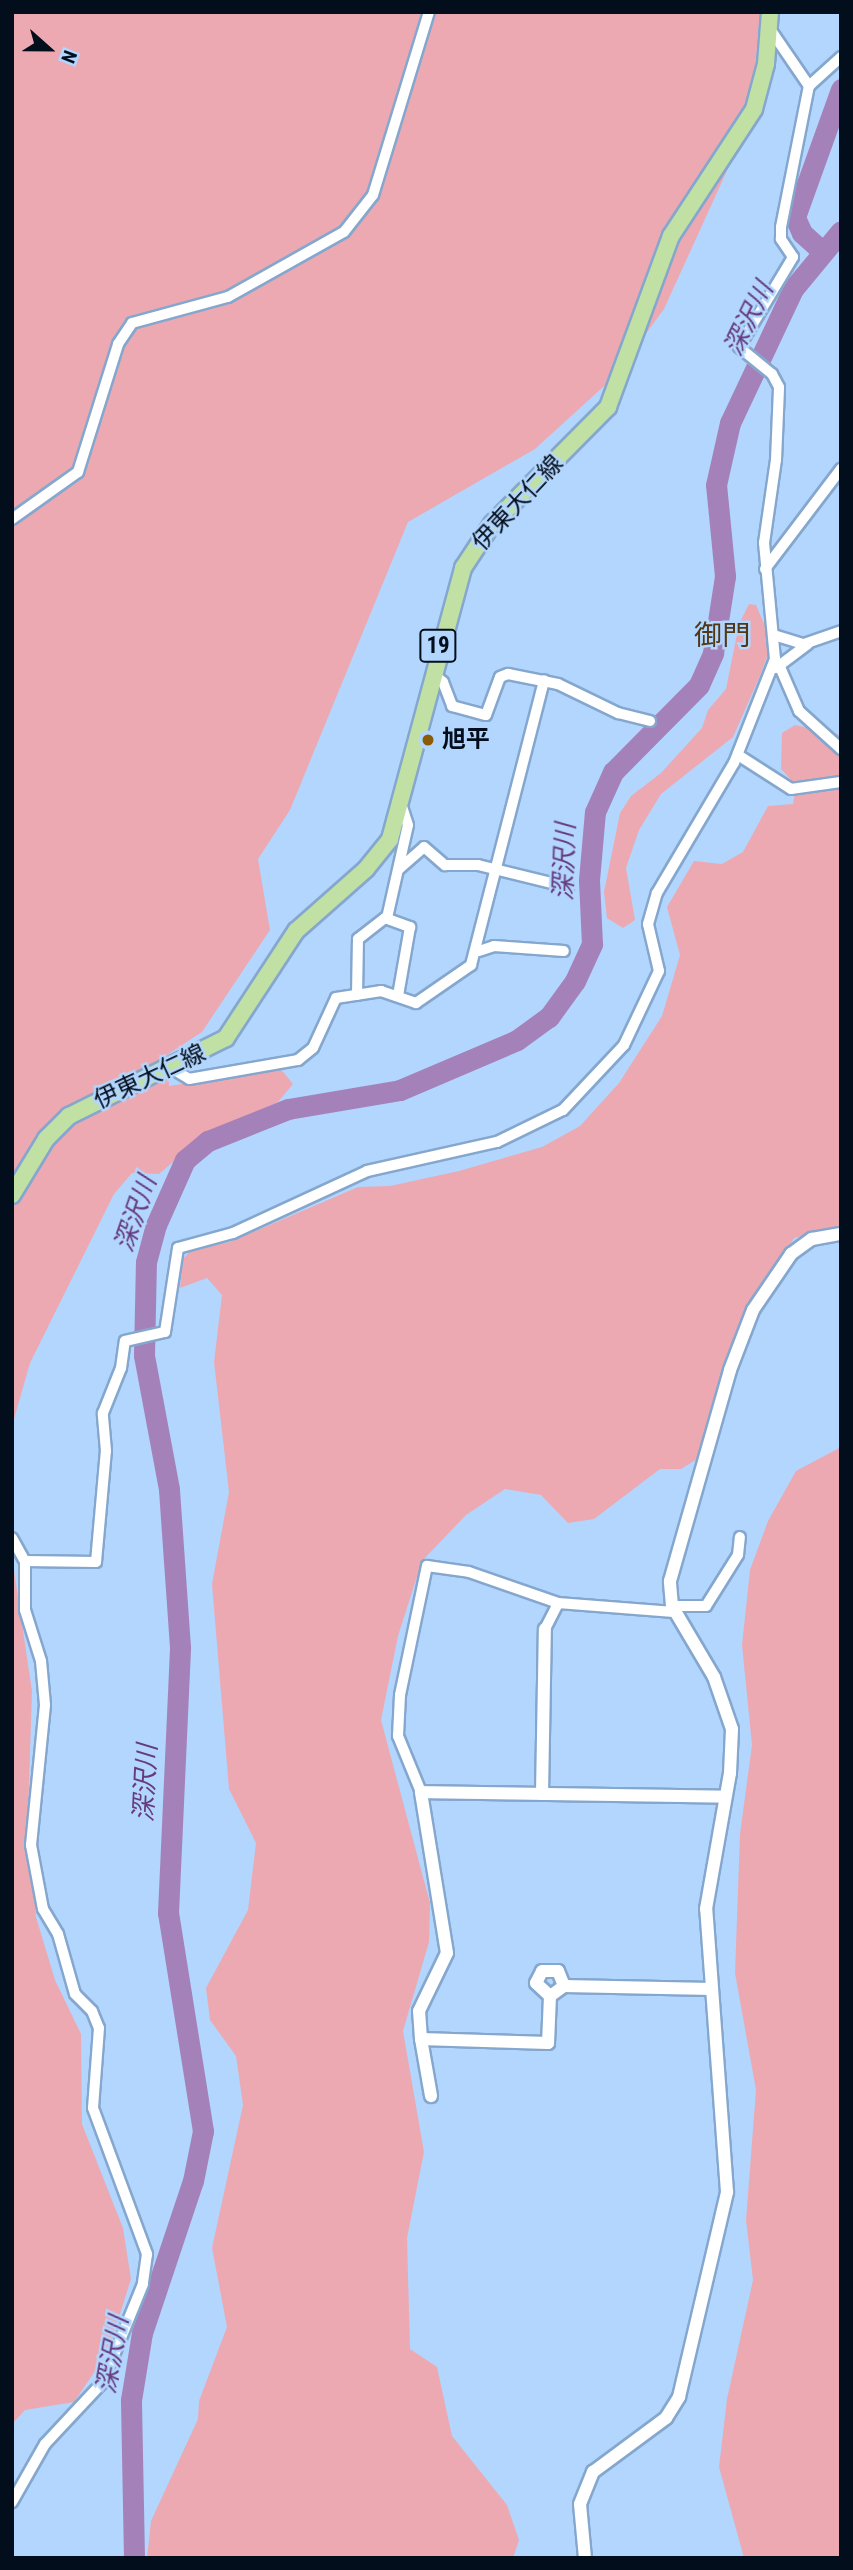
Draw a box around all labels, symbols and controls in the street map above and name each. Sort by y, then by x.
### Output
north arrow [14,14,84,84]
text: N [56,47,82,66]
water label: 深沢川 [718,277,780,361]
street label: 伊東大仁線 [467,449,569,557]
district label: 御門 [694,619,750,653]
road number: 19 [419,626,457,666]
place label: 旭平 [442,726,490,754]
marker: 旭平 [420,732,436,748]
water label: 深沢川 [548,822,582,902]
street label: 伊東大仁線 [90,1039,210,1115]
water label: 深沢川 [109,1172,163,1256]
water label: 深沢川 [128,1743,164,1823]
water label: 深沢川 [91,2314,135,2396]

